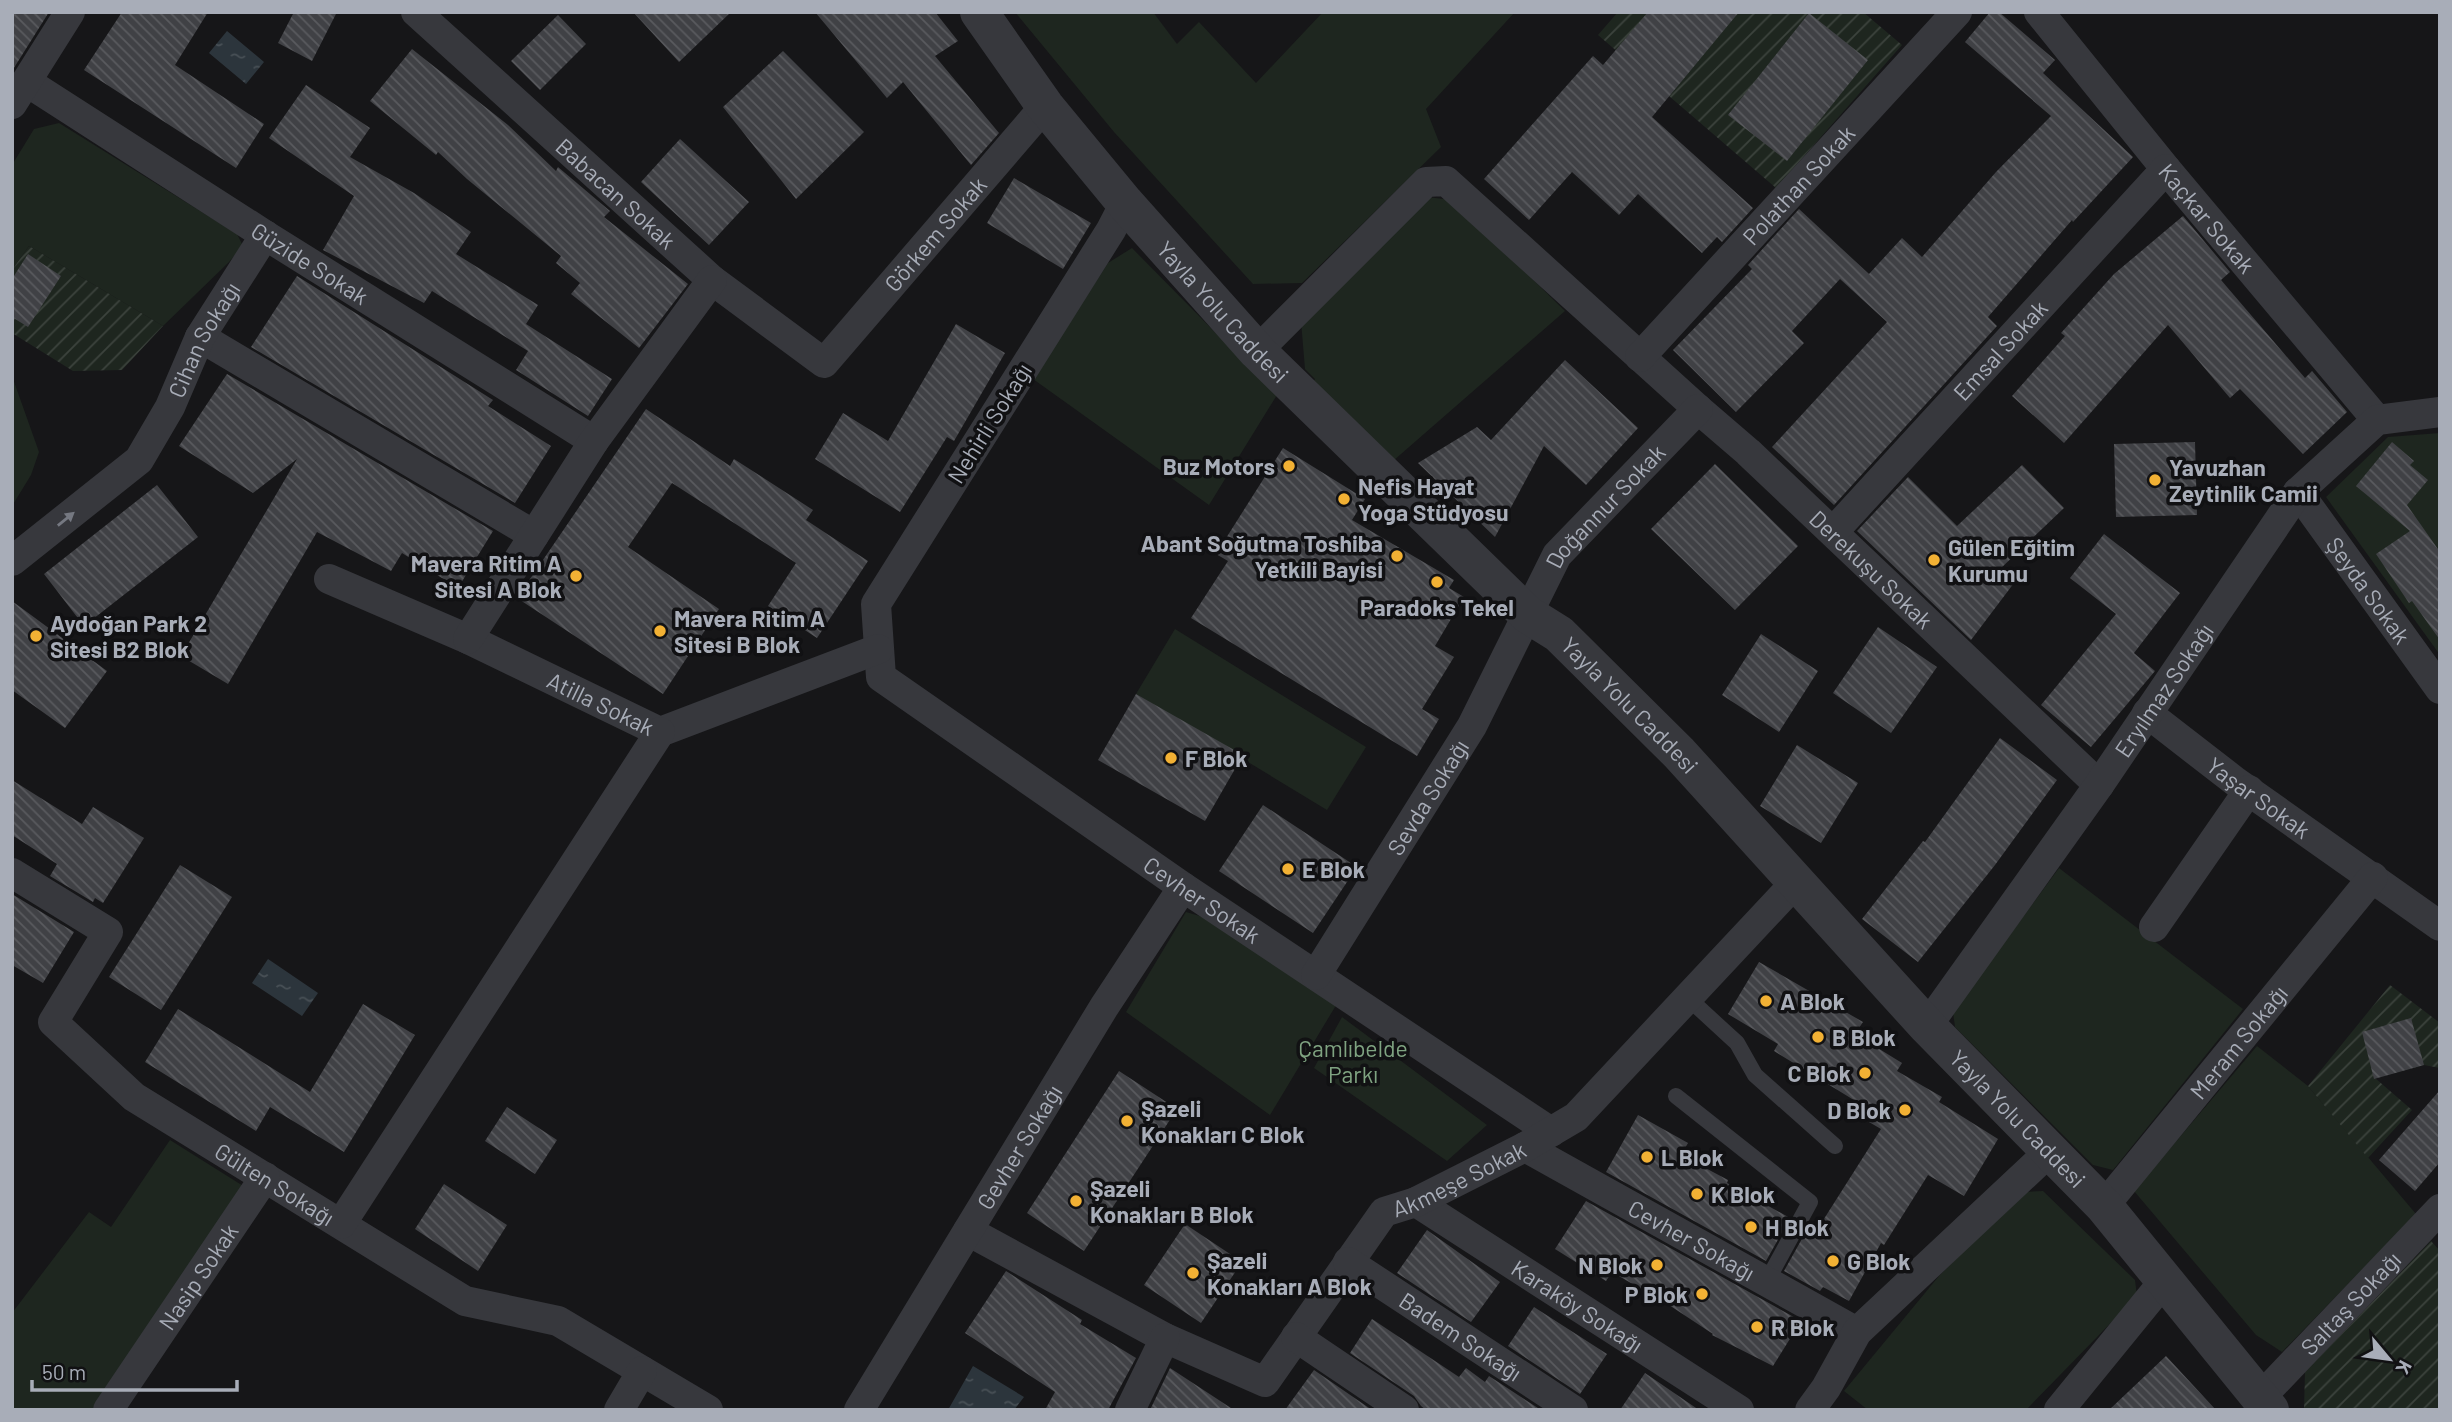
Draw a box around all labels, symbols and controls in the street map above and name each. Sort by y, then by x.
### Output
street label: Polathan Sokak [1736,119,1860,250]
street label: Babacan Sokak [551,132,682,255]
street label: Kaçkar Sokak [2153,158,2261,279]
street label: Görkem Sokak [878,171,992,297]
street label: Güzide Sokak [246,216,374,310]
street label: Yayla Yolu Caddesi [1151,235,1295,388]
street label: Cihan Sokağı [162,276,246,402]
street label: Emsal Sokak [1947,294,2053,406]
street label: Nehirli Sokağı [941,358,1037,488]
street label: Doğannur Sokak [1539,438,1671,572]
place label: Buz Motors [1163,452,1275,480]
place label: Yavuzhan Zeytinlik Camii [2169,453,2318,507]
marker: Buz Motors [1281,458,1297,474]
place label: Nefis Hayat Yoga Stüdyosu [1358,472,1508,526]
marker: Yavuzhan Zeytinlik Camii [2147,472,2163,488]
marker: Nefis Hayat Yoga Stüdyosu [1336,491,1352,507]
street label: Derekuşu Sokak [1804,504,1939,634]
one-way arrow [56,511,74,526]
place label: Abant Soğutma Toshiba Yetkili Bayisi [1141,529,1383,583]
street label: Şeyda Sokak [2321,531,2417,649]
place label: Gülen Eği̇ti̇m Kurumu [1948,533,2075,587]
marker: Abant Soğutma Toshiba Yetkili Bayisi [1389,548,1405,564]
place label: Mavera Ritim A Sitesi A Blok [411,549,562,603]
marker: Gülen Eği̇ti̇m Kurumu [1926,552,1942,568]
marker: Mavera Ritim A Sitesi A Blok [568,568,584,584]
marker: Paradoks Tekel [1429,574,1445,590]
place label: Paradoks Tekel [1360,593,1514,621]
place label: Mavera Ritim A Sitesi B Blok [674,604,825,658]
place label: Aydoğan Park 2 Sitesi B2 Blok [50,609,207,663]
street label: Eryılmaz Sokağı [2108,618,2219,762]
marker: Mavera Ritim A Sitesi B Blok [652,623,668,639]
marker: Aydoğan Park 2 Sitesi B2 Blok [28,628,44,644]
street label: Yayla Yolu Caddesi [1556,631,1704,779]
street label: Atilla Sokak [543,666,659,741]
street label: Sevda Sokağı [1381,734,1474,860]
place label: F Blok [1185,744,1247,772]
marker: F Blok [1163,750,1179,766]
street label: Yaşar Sokak [2202,751,2316,844]
street label: Cevher Sokak [1138,850,1266,949]
place label: E Blok [1302,855,1365,883]
marker: E Blok [1280,861,1296,877]
street label: Meram Sokağı [2183,979,2293,1104]
place label: A Blok [1780,987,1845,1015]
marker: A Blok [1758,993,1774,1009]
place label: B Blok [1832,1023,1896,1051]
marker: B Blok [1810,1029,1826,1045]
park label: Çamlıbelde Parkı [1298,1034,1408,1088]
street label: Yayla Yolu Caddesi [1944,1044,2092,1193]
place label: C Blok [1787,1059,1851,1087]
marker: C Blok [1857,1065,1873,1081]
street label: Gevher Sokağı [970,1079,1068,1214]
place label: Şazeli Konakları C Blok [1141,1094,1305,1148]
place label: D Blok [1827,1096,1891,1124]
marker: D Blok [1897,1102,1913,1118]
marker: Şazeli Konakları C Blok [1119,1113,1135,1129]
street label: Akmeşe Sokak [1389,1135,1530,1223]
street label: Gülten Sokağı [210,1136,340,1231]
place label: L Blok [1661,1143,1724,1171]
marker: L Blok [1639,1149,1655,1165]
place label: Şazeli Konakları B Blok [1090,1174,1254,1228]
place label: K Blok [1711,1180,1775,1208]
marker: K Blok [1689,1186,1705,1202]
marker: Şazeli Konakları B Blok [1068,1193,1084,1209]
street label: Cevher Sokağı [1624,1194,1760,1286]
place label: H Blok [1765,1213,1829,1241]
street label: Nasip Sokak [152,1218,244,1335]
marker: H Blok [1743,1219,1759,1235]
street label: Saltaş Sokağı [2294,1245,2406,1361]
place label: Şazeli Konakları A Blok [1207,1246,1372,1300]
place label: G Blok [1847,1247,1911,1275]
place label: N Blok [1578,1251,1643,1279]
street label: Karaköy Sokağı [1507,1253,1648,1358]
marker: G Blok [1825,1253,1841,1269]
marker: N Blok [1649,1257,1665,1273]
marker: Şazeli Konakları A Blok [1185,1265,1201,1281]
place label: P Blok [1625,1280,1688,1308]
street label: Badem Sokağı [1394,1286,1527,1387]
marker: P Blok [1694,1286,1710,1302]
place label: R Blok [1771,1313,1835,1341]
marker: R Blok [1749,1319,1765,1335]
north arrow [2354,1324,2424,1394]
scale bar [32,1348,236,1392]
text: K [2391,1357,2417,1378]
text: 50 m [42,1359,86,1384]

